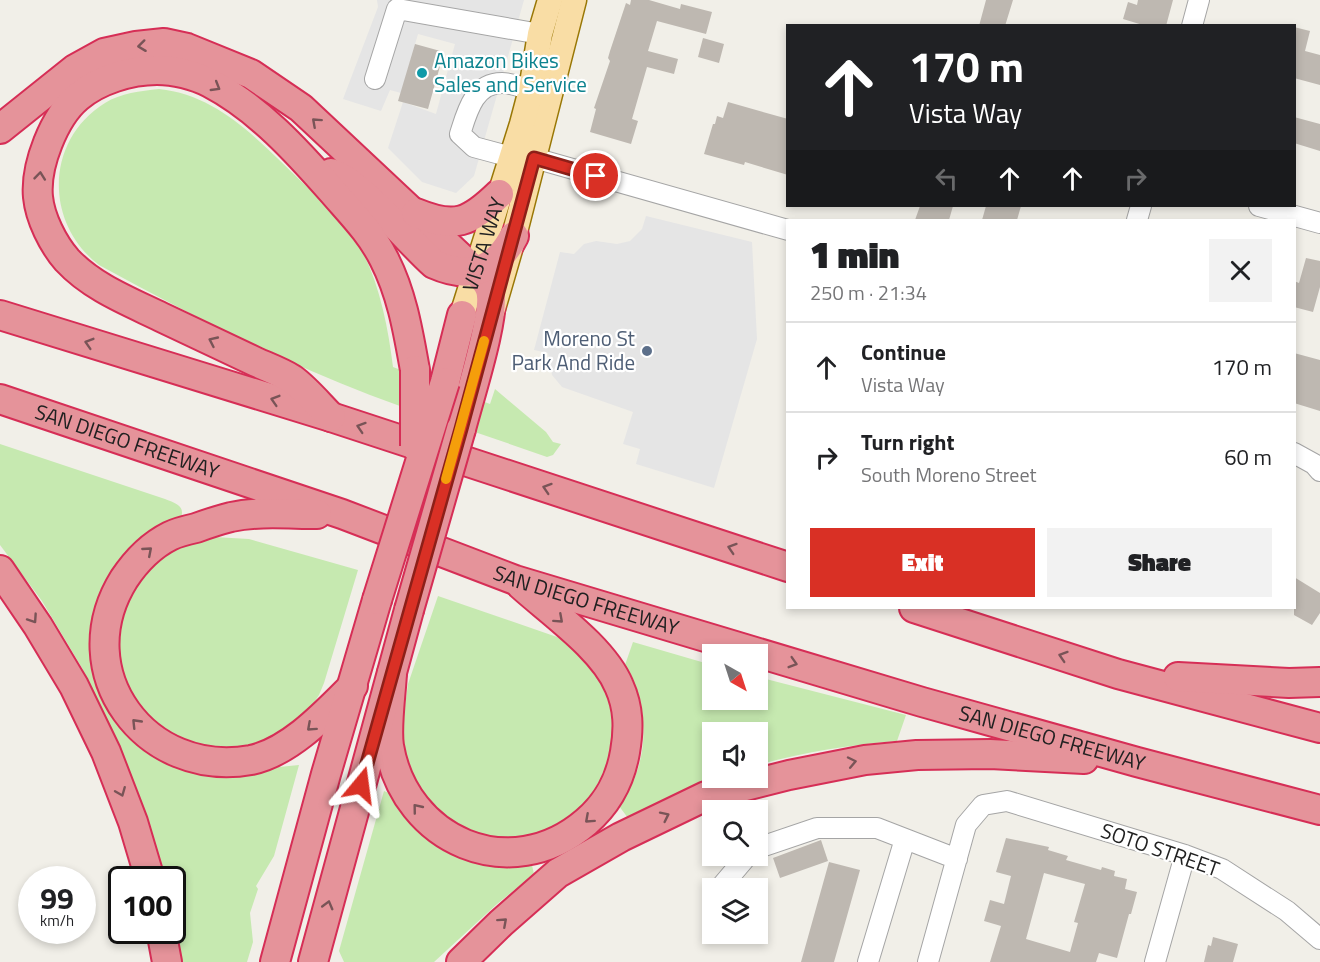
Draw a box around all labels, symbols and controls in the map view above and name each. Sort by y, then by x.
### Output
text: 170 m [909,34,1024,98]
one-way arrow [138,39,147,51]
place label: Amazon Bikes Sales and Service [434,44,587,100]
icon: ahead [810,48,888,126]
marker: Amazon Bikes Sales and Service [415,66,429,80]
one-way arrow [210,79,220,91]
text: Vista Way [909,92,1022,133]
one-way arrow [312,118,323,129]
pin [570,150,621,201]
icon: arrive [579,159,612,192]
icon: left [930,162,963,195]
icon: ahead [993,162,1026,195]
icon: ahead [1056,162,1089,195]
icon: right [1119,162,1152,195]
one-way arrow [33,171,46,181]
street label: VISTA WAY [453,192,513,295]
text: 1 min [810,227,899,282]
button: close [1209,239,1272,302]
text: 250 m · 21:34 [810,277,927,308]
place label: Moreno St Park And Ride [511,322,636,378]
text: Continue [861,335,946,369]
one-way arrow [208,337,219,349]
one-way arrow [84,338,95,350]
marker: Moreno St Park And Ride [640,344,654,358]
text: 170 m [1212,350,1272,384]
icon: ahead [810,351,843,384]
text: Vista Way [861,369,945,400]
street label: SAN DIEGO FREEWAY [31,395,224,487]
one-way arrow [270,395,281,407]
one-way arrow [356,422,367,434]
text: Turn right [861,425,955,459]
text: 60 m [1224,440,1272,474]
icon: right [810,441,843,474]
text: South Moreno Street [861,459,1037,490]
one-way arrow [542,482,553,495]
button: Exit [810,528,1035,597]
button: Share [1047,528,1272,597]
one-way arrow [727,543,738,556]
one-way arrow [142,547,153,558]
street label: SAN DIEGO FREEWAY [489,556,684,643]
one-way arrow [26,612,37,623]
one-way arrow [552,612,563,623]
north arrow [702,644,768,710]
map controls [702,644,768,944]
one-way arrow [1058,650,1069,663]
one-way arrow [787,656,797,668]
street label: SAN DIEGO FREEWAY [955,696,1150,779]
one-way arrow [132,720,143,730]
one-way arrow [307,720,318,731]
button: sound [702,722,768,788]
position arrow [329,753,393,817]
one-way arrow [847,757,857,770]
one-way arrow [114,786,126,797]
button: search [702,800,768,866]
one-way arrow [413,804,424,815]
one-way arrow [659,811,670,823]
one-way arrow [585,812,595,823]
street label: SOTO STREET [1097,814,1224,884]
speed limit sign: 100 [108,866,186,944]
text: 99 [40,875,74,921]
button: layers [702,878,768,944]
one-way arrow [320,901,333,911]
text: km/h [40,909,74,932]
one-way arrow [496,918,507,929]

